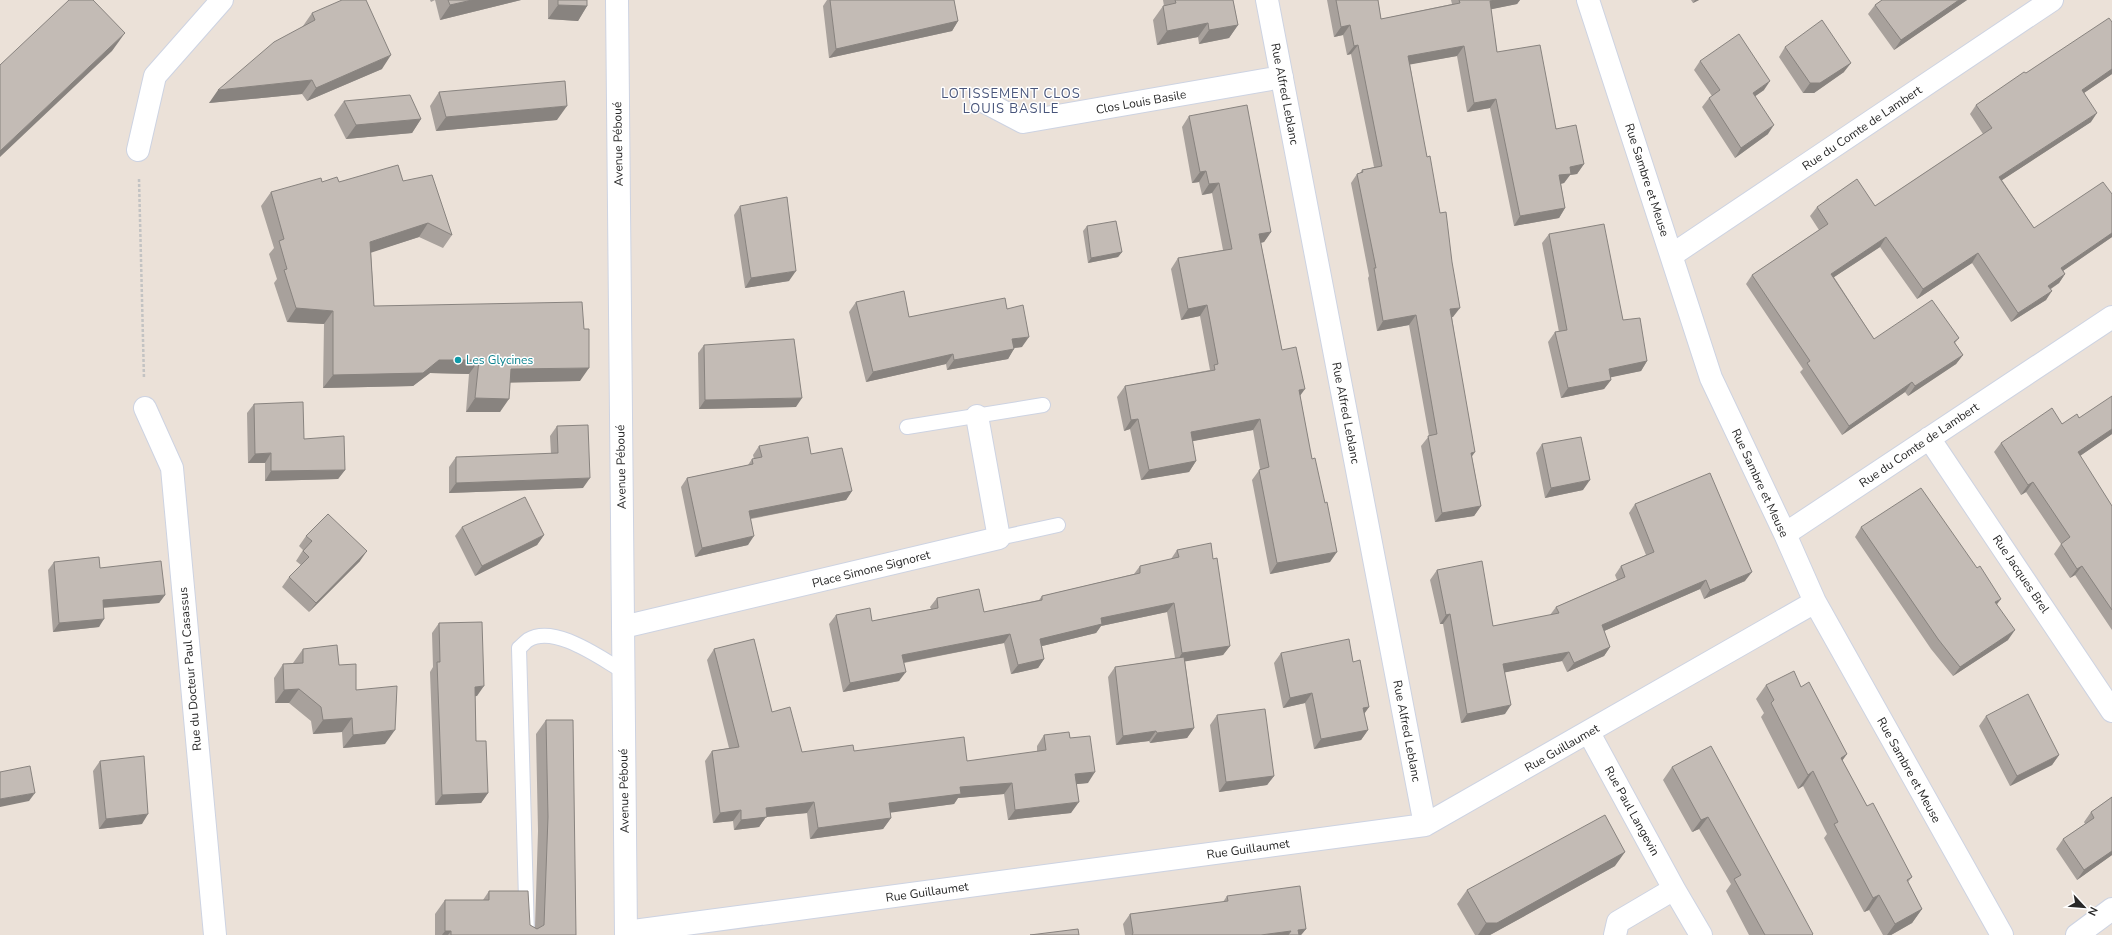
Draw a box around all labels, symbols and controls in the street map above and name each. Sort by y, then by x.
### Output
street label: Rue Alfred Leblanc [1267,42,1303,147]
street label: Rue du Comte de Lambert [1799,81,1926,174]
district label: LOTISSEMENT CLOS LOUIS BASILE [941,85,1081,118]
street label: Clos Louis Basile [1095,86,1187,118]
street label: Avenue Péboué [609,102,627,186]
street label: Rue Sambre et Meuse [1621,121,1673,239]
place label: Les Glycines [466,352,533,368]
marker: Les Glycines [453,355,463,365]
street label: Rue Alfred Leblanc [1328,361,1364,466]
street label: Rue du Comte de Lambert [1856,398,1983,491]
street label: Avenue Péboué [612,425,630,509]
street label: Rue Sambre et Meuse [1728,426,1792,540]
street label: Rue Jacques Brel [1989,532,2053,617]
street label: Place Simone Signoret [810,546,933,591]
street label: Rue du Docteur Paul Casassus [175,586,205,752]
street label: Rue Alfred Leblanc [1389,679,1425,784]
street label: Rue Sambre et Meuse [1873,714,1945,826]
street label: Rue Guillaumet [1522,720,1603,776]
street label: Avenue Péboué [615,749,633,833]
street label: Rue Paul Langevin [1601,763,1663,859]
street label: Rue Guillaumet [1206,835,1291,863]
street label: Rue Guillaumet [885,878,970,906]
north arrow [2064,887,2104,927]
text: N [2084,904,2101,918]

